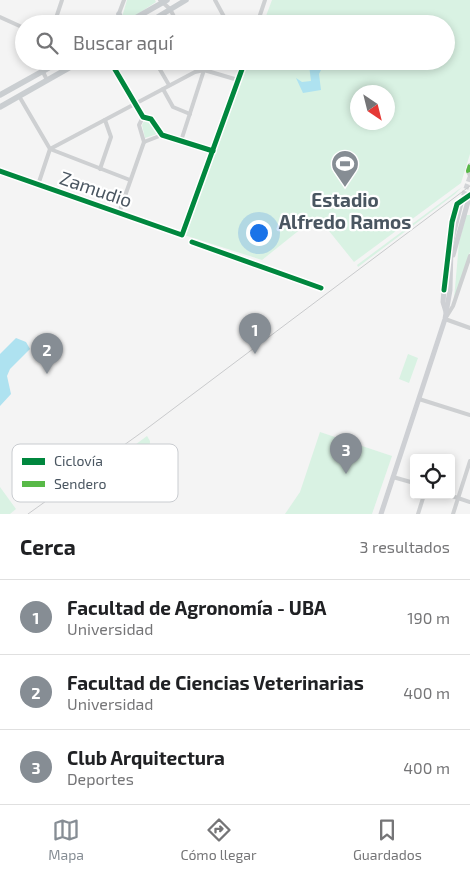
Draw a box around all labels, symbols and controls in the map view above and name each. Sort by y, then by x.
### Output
search box [15,15,455,70]
icon: search [33,29,61,57]
text: Buscar aquí [73,31,173,54]
north arrow [350,85,395,130]
sports icon: Estadio Alfredo Ramos [330,149,360,188]
street label: Zamudio [57,165,135,212]
place label: Estadio Alfredo Ramos [279,188,411,233]
your location [246,220,272,246]
pin: 1 [239,313,271,354]
pin: 2 [31,333,63,374]
pin: 3 [330,433,362,474]
legend [12,444,178,502]
text: Ciclovía [54,452,103,469]
map controls [410,454,455,499]
button: locate [410,454,455,499]
text: Sendero [54,475,106,492]
text: Cerca [20,534,76,559]
text: 3 resultados [360,537,450,556]
text: Facultad de Agronomía - UBA [67,596,326,619]
text: 1 [33,608,39,627]
text: 190 m [407,608,450,627]
text: Universidad [67,619,154,638]
text: Facultad de Ciencias Veterinarias [67,671,364,694]
text: 2 [31,683,41,702]
text: 400 m [403,683,450,702]
text: Universidad [67,694,154,713]
text: Club Arquitectura [67,746,225,769]
text: 3 [31,758,41,777]
text: 400 m [403,758,450,777]
text: Deportes [67,769,134,788]
tab: Mapa [48,816,84,863]
tab: Cómo llegar [180,816,257,863]
tab: Guardados [353,816,422,863]

